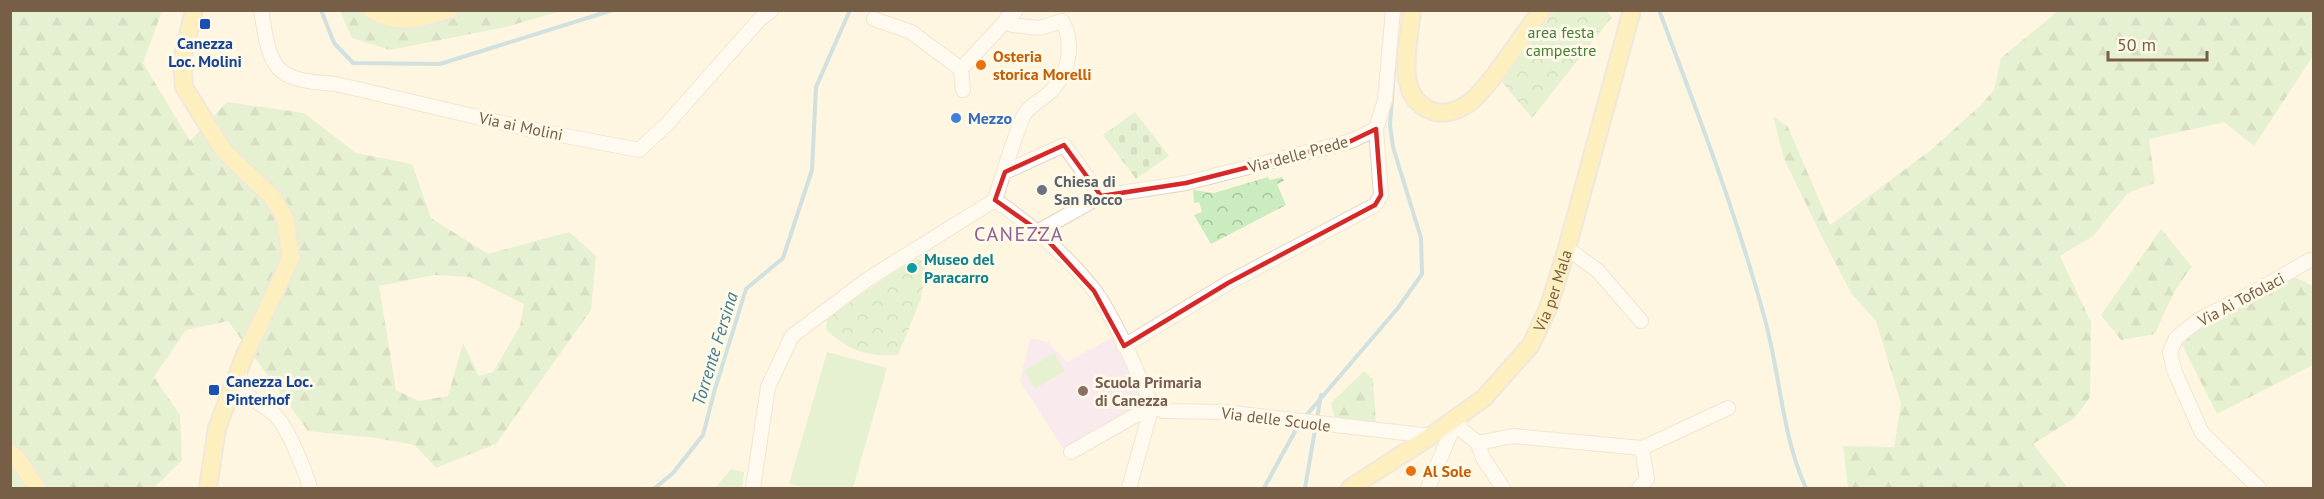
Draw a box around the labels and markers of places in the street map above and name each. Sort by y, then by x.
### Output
marker: Canezza Loc. Molini [198,17,212,31]
place label: Canezza Loc. Molini [168,33,242,71]
place label: Osteria storica Morelli [993,46,1092,84]
marker: Osteria storica Morelli [974,58,988,72]
place label: Mezzo [968,108,1012,128]
marker: Mezzo [949,111,963,125]
place label: Chiesa di San Rocco [1054,171,1123,209]
marker: Chiesa di San Rocco [1035,183,1049,197]
place label: Museo del Paracarro [924,249,995,287]
marker: Museo del Paracarro [905,261,919,275]
place label: Canezza Loc. Pinterhof [226,371,313,409]
place label: Scuola Primaria di Canezza [1095,372,1202,410]
marker: Canezza Loc. Pinterhof [207,383,221,397]
marker: Scuola Primaria di Canezza [1076,384,1090,398]
place label: Al Sole [1423,461,1471,481]
marker: Al Sole [1404,464,1418,478]

